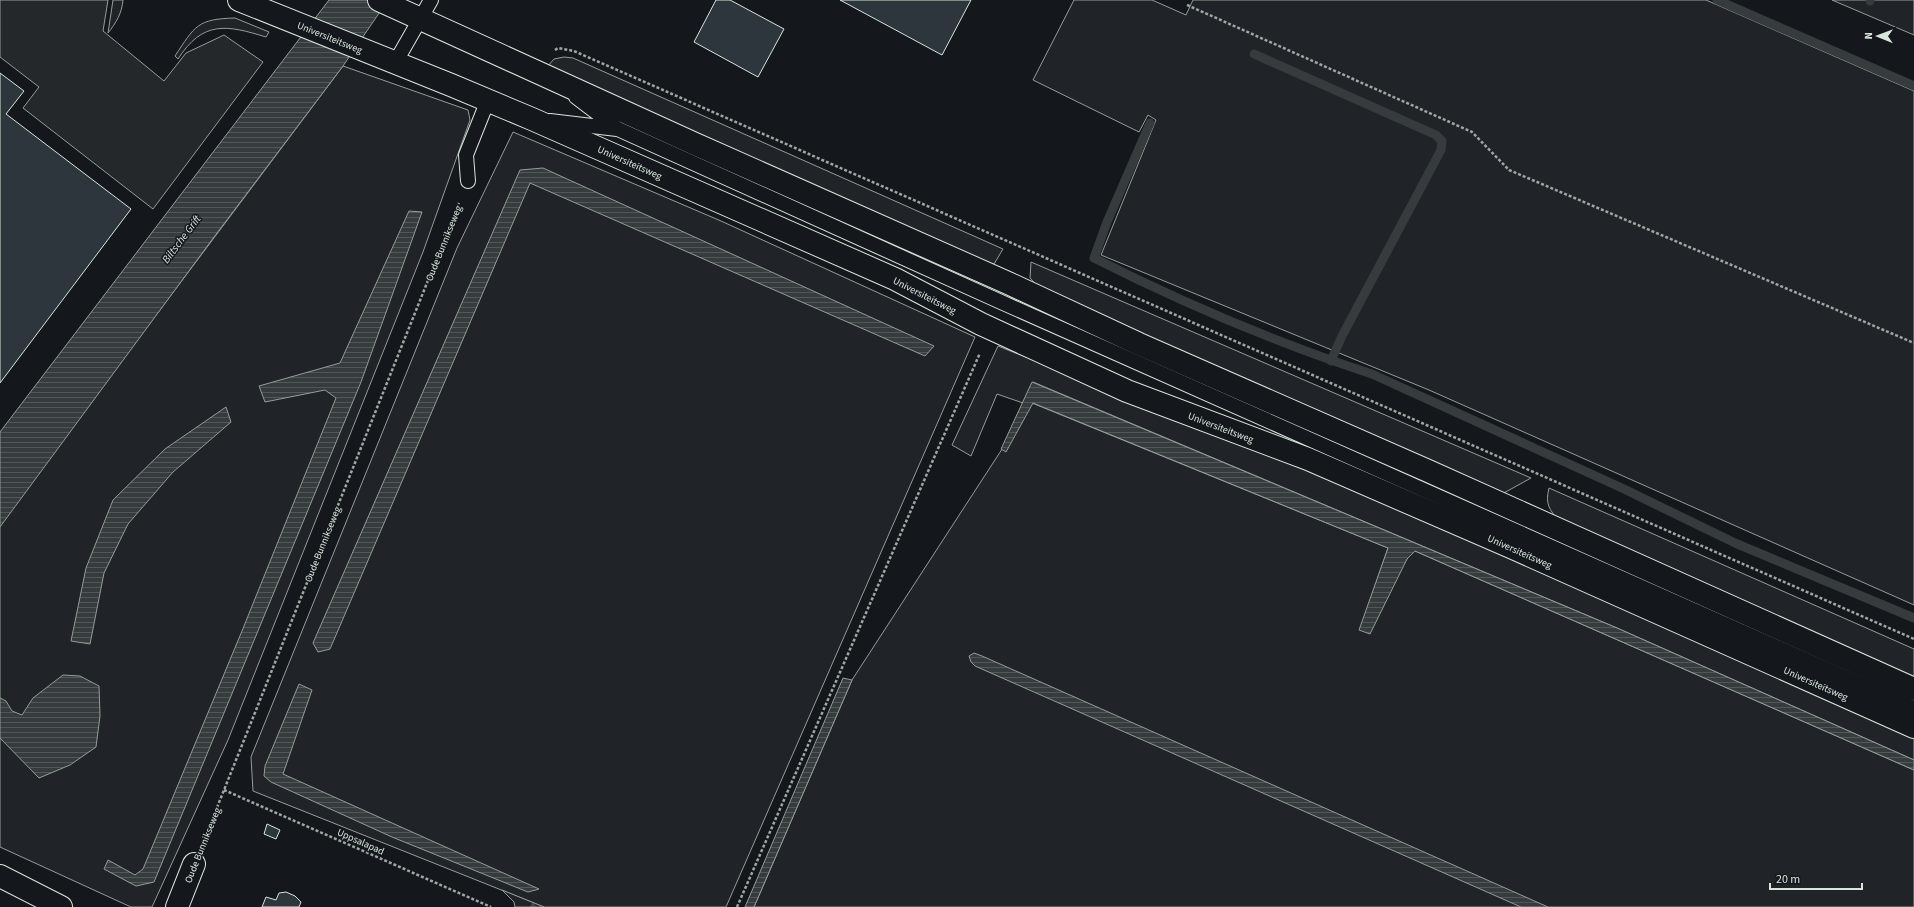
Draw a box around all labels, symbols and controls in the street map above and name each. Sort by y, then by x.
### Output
north arrow [1858,16,1898,56]
street label: Universiteitsweg [295,18,364,57]
text: N [1861,32,1876,40]
street label: Universiteitsweg [595,142,664,183]
street label: Oude Bunnikseweg [422,203,465,283]
water label: Biltsche Grift [158,212,205,266]
street label: Universiteitsweg [891,274,959,318]
street label: Universiteitsweg [1186,409,1255,447]
street label: Oude Bunnikseweg [301,504,344,584]
street label: Universiteitsweg [1485,531,1554,572]
street label: Universiteitsweg [1781,663,1850,704]
street label: Oude Bunnikseweg [181,805,224,885]
street label: Uppsalapad [335,825,386,859]
scale bar [1770,865,1862,891]
text: 20 m [1776,871,1800,888]

